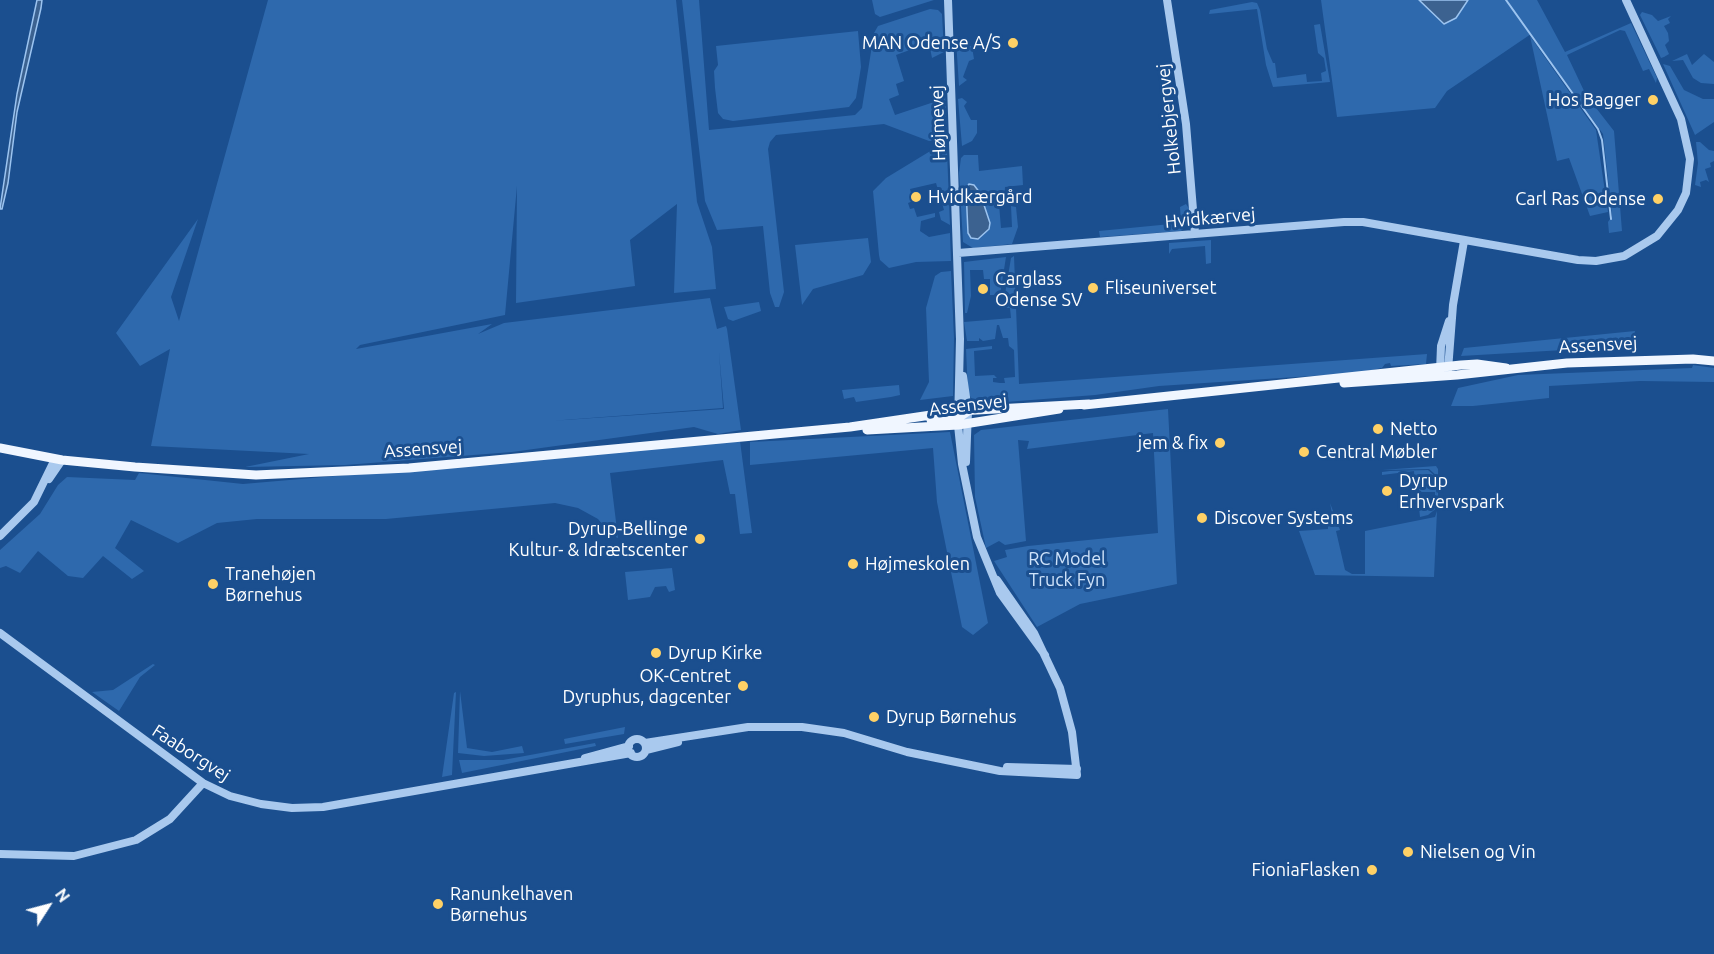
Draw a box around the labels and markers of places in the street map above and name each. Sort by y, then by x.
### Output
place label: MAN Odense A/S [862,32,1001,54]
marker: MAN Odense A/S [1006,36,1020,50]
place label: Hos Bagger [1548,89,1641,111]
marker: Hos Bagger [1646,93,1660,107]
place label: Hvidkærgård [928,186,1032,208]
place label: Carl Ras Odense [1515,188,1646,210]
marker: Hvidkærgård [909,190,923,204]
marker: Carl Ras Odense [1651,192,1665,206]
place label: Carglass Odense SV [995,268,1082,310]
place label: Fliseuniverset [1105,277,1217,299]
marker: Fliseuniverset [1086,281,1100,295]
marker: Carglass Odense SV [976,282,990,296]
place label: Netto [1390,418,1437,440]
marker: Netto [1371,422,1385,436]
place label: jem & fix [1138,432,1208,454]
marker: jem & fix [1213,436,1227,450]
place label: Central Møbler [1316,441,1437,463]
marker: Central Møbler [1297,445,1311,459]
place label: Dyrup Erhvervspark [1399,470,1504,512]
marker: Dyrup Erhvervspark [1380,484,1394,498]
place label: Discover Systems [1214,507,1353,529]
marker: Discover Systems [1195,511,1209,525]
place label: Dyrup-Bellinge Kultur- & Idrætscenter [509,518,688,560]
marker: Dyrup-Bellinge Kultur- & Idrætscenter [693,532,707,546]
place label: Højmeskolen [865,553,970,575]
marker: Højmeskolen [846,557,860,571]
place label: Tranehøjen Børnehus [225,563,316,606]
marker: Tranehøjen Børnehus [206,577,220,591]
place label: Dyrup Kirke [668,642,762,664]
marker: Dyrup Kirke [649,646,663,660]
place label: OK-Centret Dyruphus, dagcenter [563,665,731,708]
marker: OK-Centret Dyruphus, dagcenter [736,679,750,693]
place label: Dyrup Børnehus [886,706,1016,728]
marker: Dyrup Børnehus [867,710,881,724]
place label: Nielsen og Vin [1420,841,1536,863]
marker: Nielsen og Vin [1401,845,1415,859]
place label: FioniaFlasken [1251,859,1360,881]
marker: FioniaFlasken [1365,863,1379,877]
place label: Ranunkelhaven Børnehus [450,883,573,926]
marker: Ranunkelhaven Børnehus [431,897,445,911]

